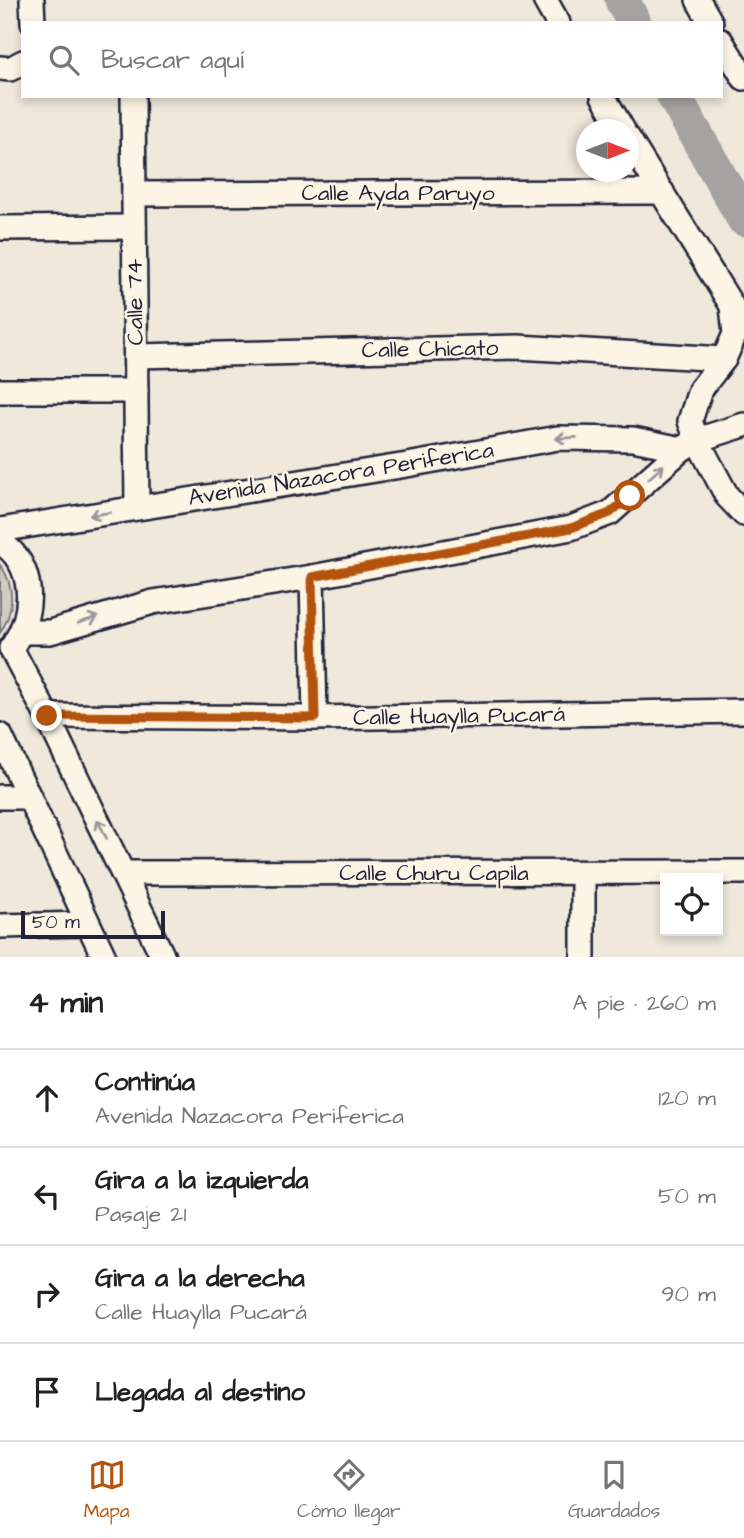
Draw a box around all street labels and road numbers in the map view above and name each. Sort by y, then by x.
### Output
street label: Calle Ayda Paruyo [301,177,495,210]
street label: Calle 74 [118,258,152,346]
street label: Calle Chicato [361,332,499,366]
street label: Avenida Nazacora Periferica [186,434,496,514]
street label: Calle Huaylla Pucará [353,698,566,735]
street label: Calle Churu Capila [339,857,529,889]

